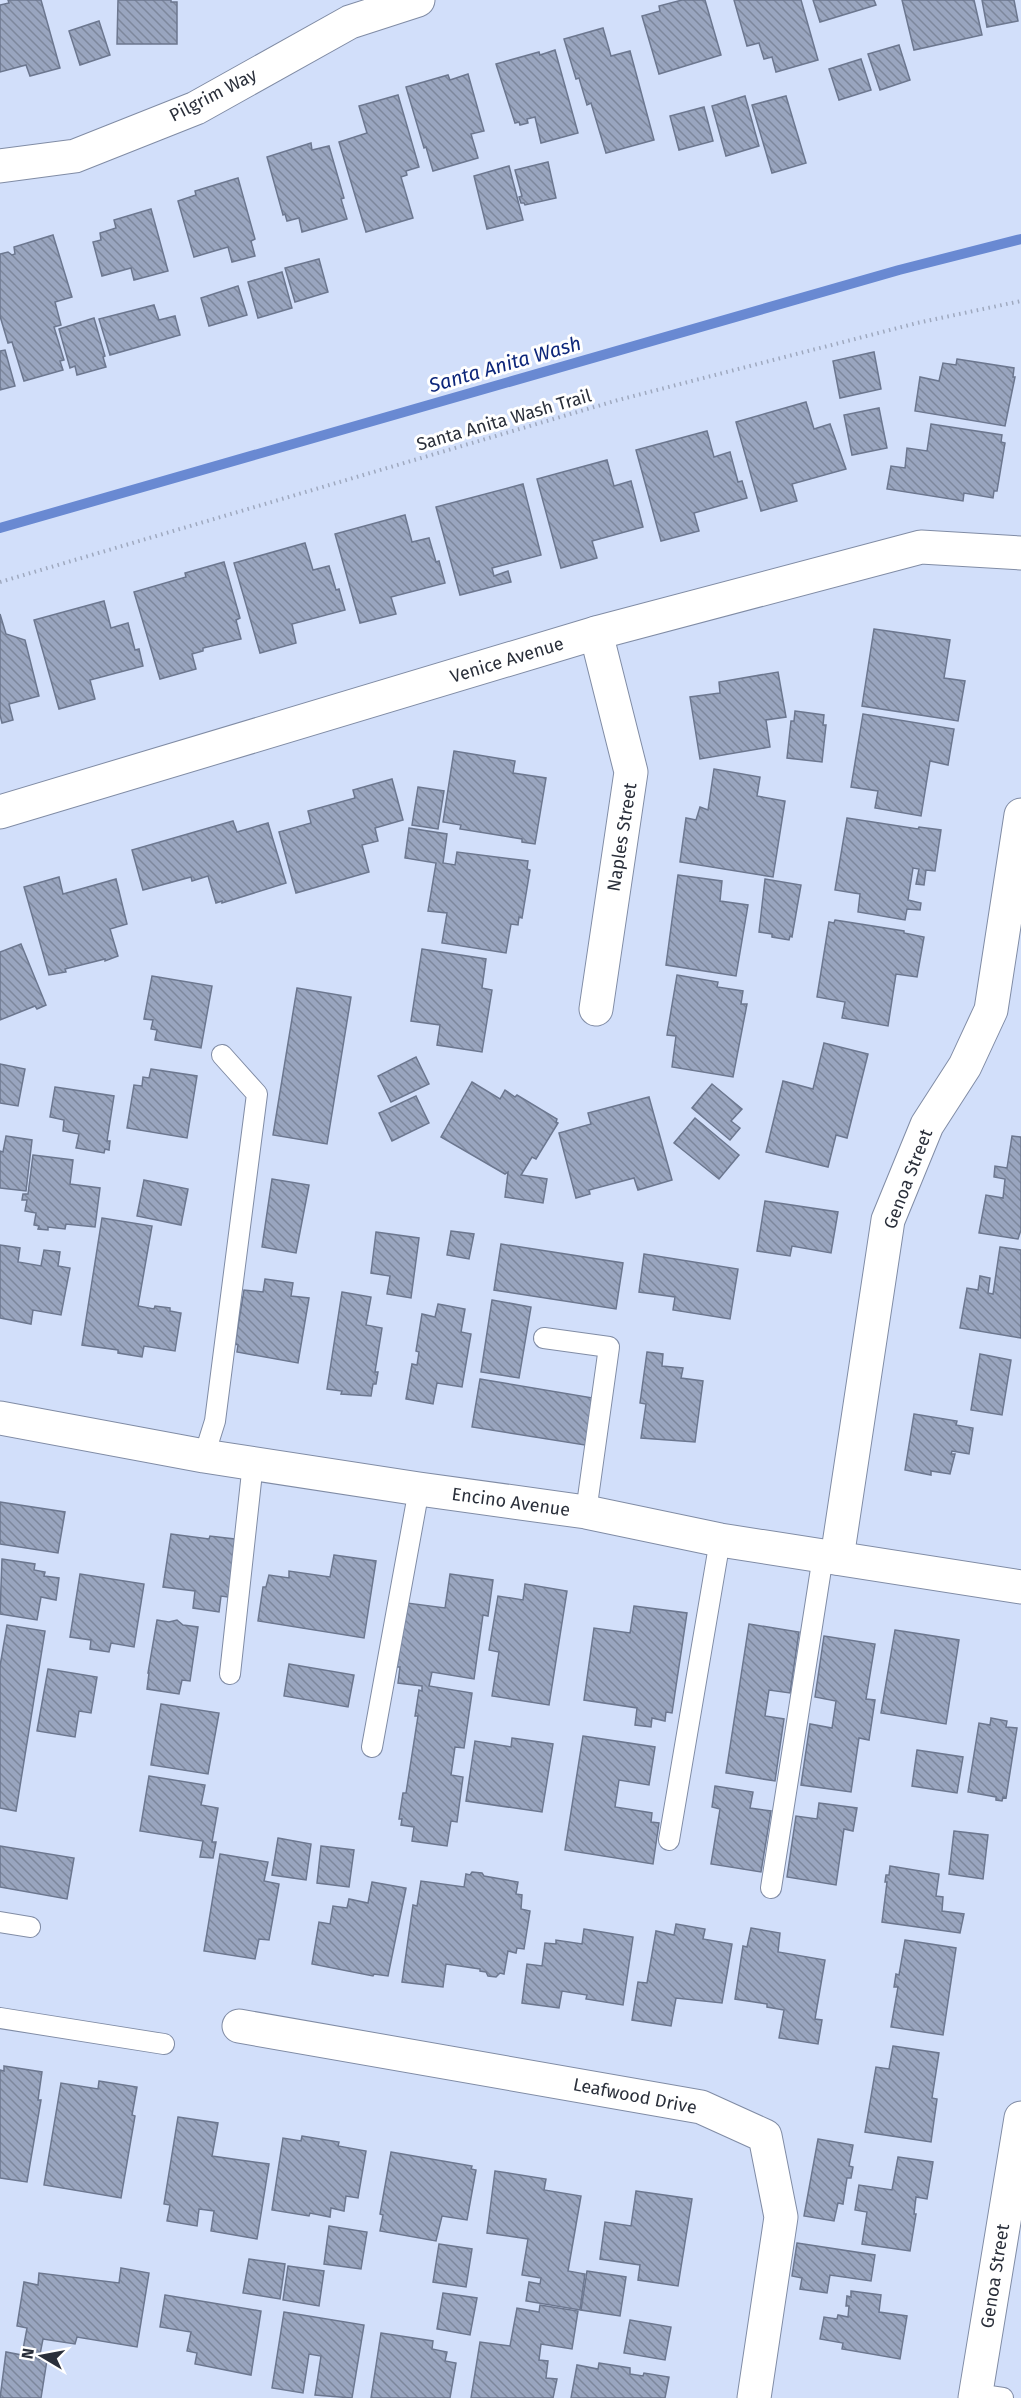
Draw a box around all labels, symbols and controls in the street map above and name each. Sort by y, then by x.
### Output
street label: Pilgrim Way [166,64,260,126]
water label: Santa Anita Wash [425,331,584,397]
street label: Santa Anita Wash Trail [414,385,594,455]
street label: Venice Avenue [448,632,566,688]
street label: Naples Street [603,781,642,893]
street label: Genoa Street [879,1125,937,1232]
street label: Encino Avenue [450,1483,572,1521]
street label: Leafwood Drive [571,2073,699,2119]
street label: Genoa Street [976,2222,1014,2330]
north arrow [12,2326,72,2386]
text: N [17,2347,38,2360]

